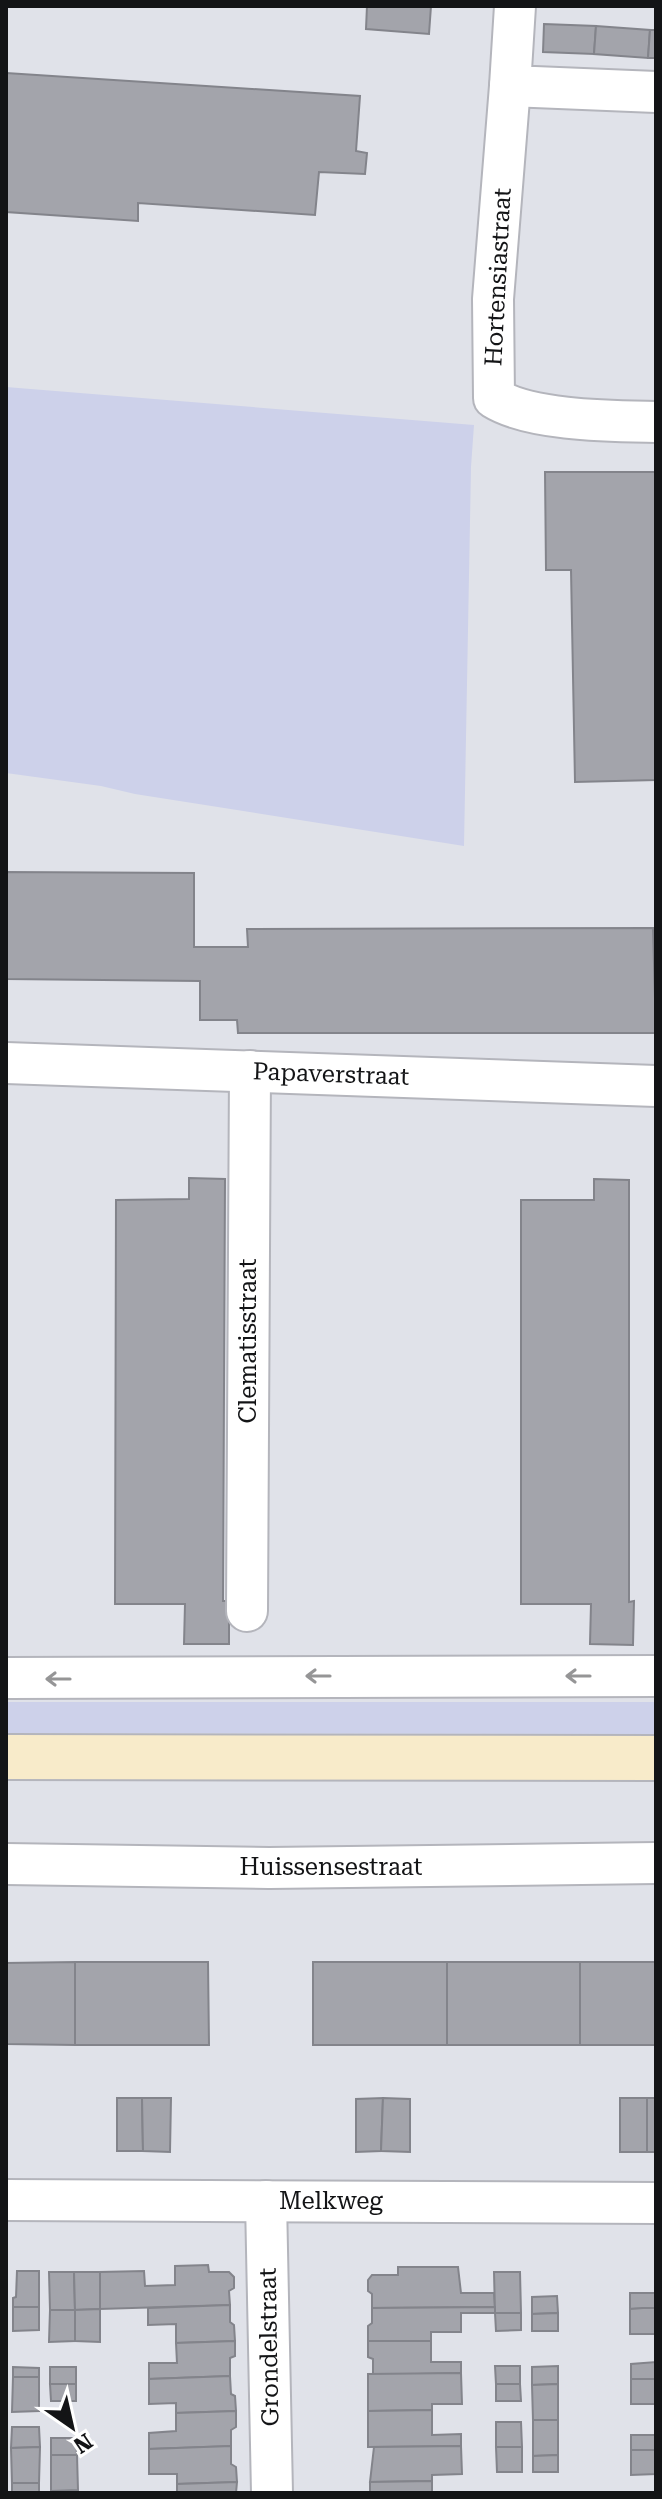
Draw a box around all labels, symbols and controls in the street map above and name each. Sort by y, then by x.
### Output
street label: Hortensiastraat [479,187,517,367]
street label: Papaverstraat [252,1057,410,1091]
street label: Clematisstraat [234,1258,262,1423]
one-way arrow [305,1668,332,1684]
one-way arrow [565,1668,592,1684]
one-way arrow [45,1671,72,1687]
street label: Huissensestraat [240,1853,422,1881]
street label: Melkweg [279,2187,383,2215]
street label: Grondelstraat [254,2267,284,2427]
north arrow [32,2387,112,2467]
text: N [69,2428,97,2458]

